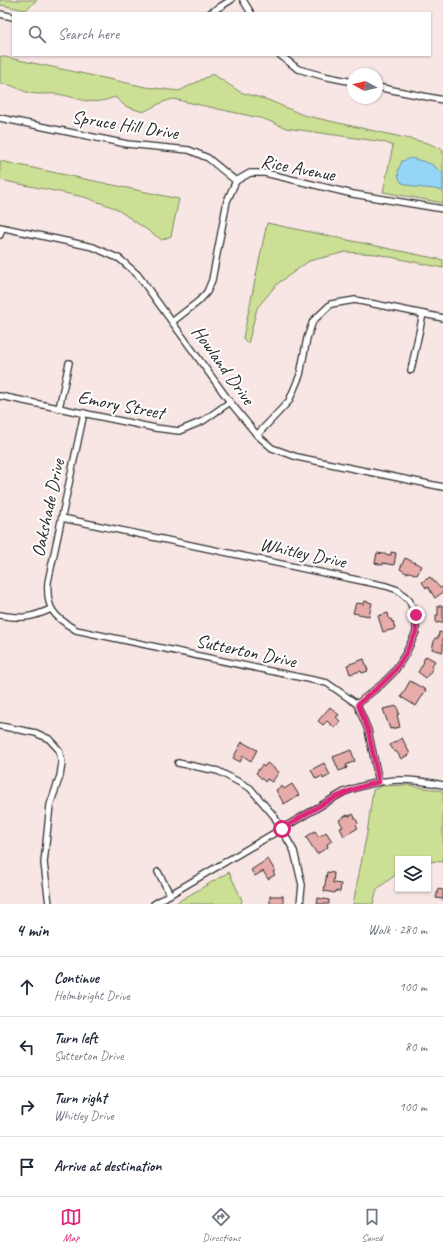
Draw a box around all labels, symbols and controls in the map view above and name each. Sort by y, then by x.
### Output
search box [12,12,431,56]
icon: search [26,23,48,45]
text: Search here [58,25,119,44]
north arrow [347,68,383,104]
street label: Spruce Hill Drive [70,105,182,146]
street label: Rice Avenue [259,149,339,187]
street label: Howland Drive [186,321,261,411]
street label: Emory Street [76,385,169,426]
street label: Oakshade Drive [26,455,70,559]
street label: Whitley Drive [258,532,350,574]
route end [407,606,425,624]
street label: Sutterton Drive [194,629,300,674]
route start [273,820,291,838]
map controls [395,856,431,892]
button: layers [395,856,431,892]
text: 4 min [16,920,49,941]
text: Walk · 280 m [368,922,427,938]
text: Continue [54,969,99,988]
icon: ahead [16,976,38,998]
text: 100 m [399,979,427,995]
text: Helmbright Drive [54,988,130,1004]
text: Turn left [54,1029,97,1048]
icon: left [16,1036,38,1058]
text: 80 m [405,1039,427,1055]
text: Sutterton Drive [54,1048,124,1064]
text: Turn right [54,1089,107,1108]
icon: right [16,1096,38,1118]
text: 100 m [399,1099,427,1115]
text: Whitley Drive [54,1108,114,1124]
icon: arrive [16,1156,38,1178]
text: Arrive at destination [54,1157,161,1176]
tab: Map [60,1206,82,1244]
tab: Directions [202,1206,241,1244]
tab: Saved [361,1206,383,1244]

